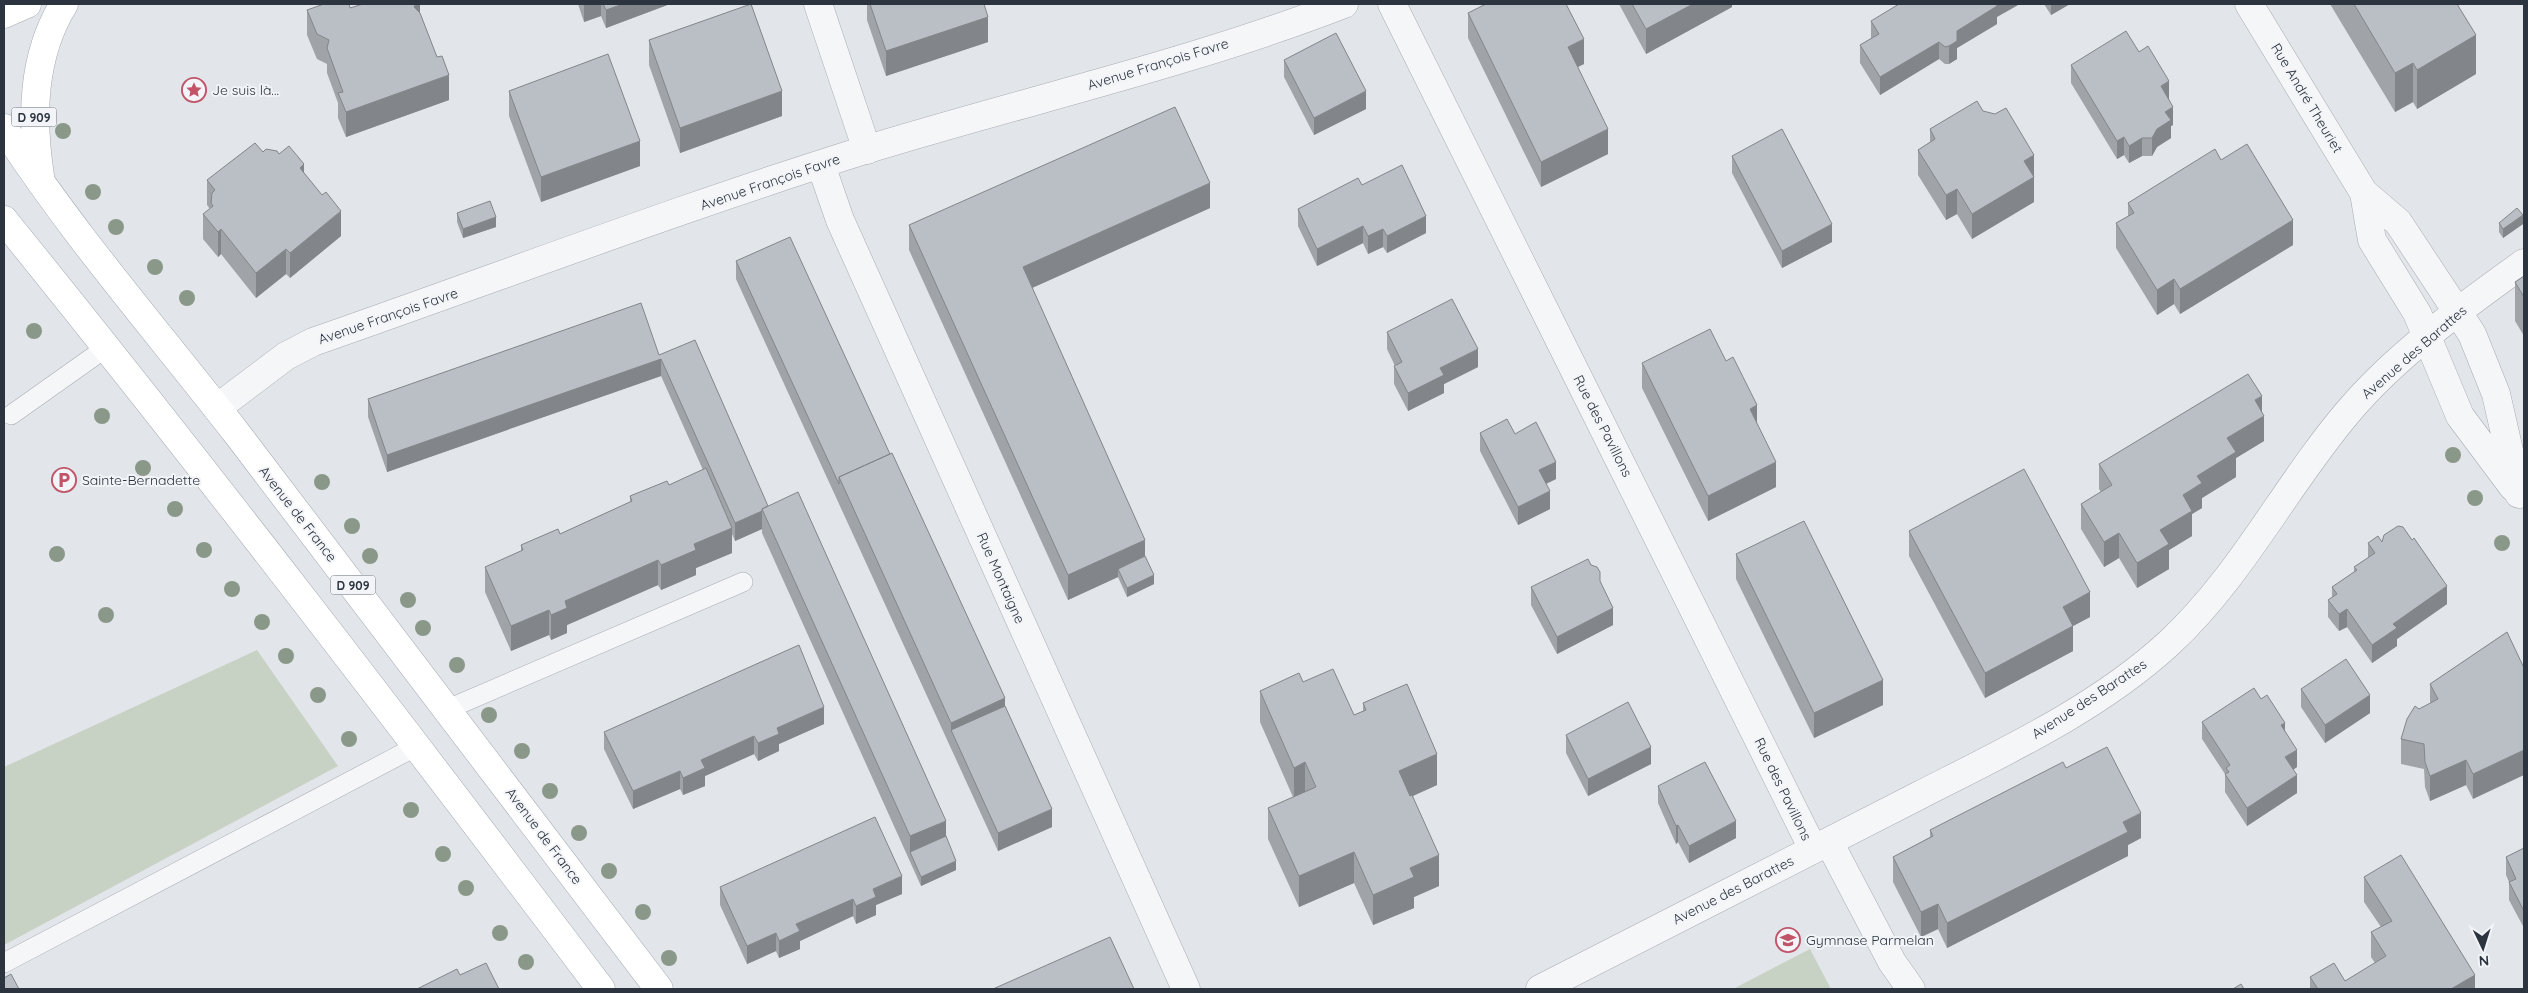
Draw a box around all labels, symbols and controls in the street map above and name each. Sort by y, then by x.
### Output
street label: Avenue François Favre [1085,34,1231,94]
street label: Rue André Theuriet [2267,40,2347,156]
place icon: Je suis là... [181,77,207,103]
place label: Je suis là... [212,81,279,99]
road number: D 909 [12,108,56,126]
street label: Avenue François Favre [698,150,842,214]
street label: Avenue François Favre [316,284,460,348]
street label: Avenue des Barattes [2358,301,2470,403]
street label: Rue des Pavillons [1570,372,1636,480]
street label: Avenue de France [255,462,341,566]
parking icon: Sainte-Bernadette [51,467,77,493]
place label: Sainte-Bernadette [82,471,200,489]
street label: Rue Montaigne [973,530,1029,627]
road number: D 909 [330,576,376,594]
street label: Avenue des Barattes [2028,655,2150,743]
street label: Rue des Pavillons [1750,735,1816,843]
street label: Avenue de France [502,784,586,888]
street label: Avenue des Barattes [1669,852,1797,928]
north arrow [2458,923,2508,973]
school or university icon: Gymnase Parmelan [1775,927,1801,953]
place label: Gymnase Parmelan [1806,931,1934,949]
text: N [2478,952,2490,970]

